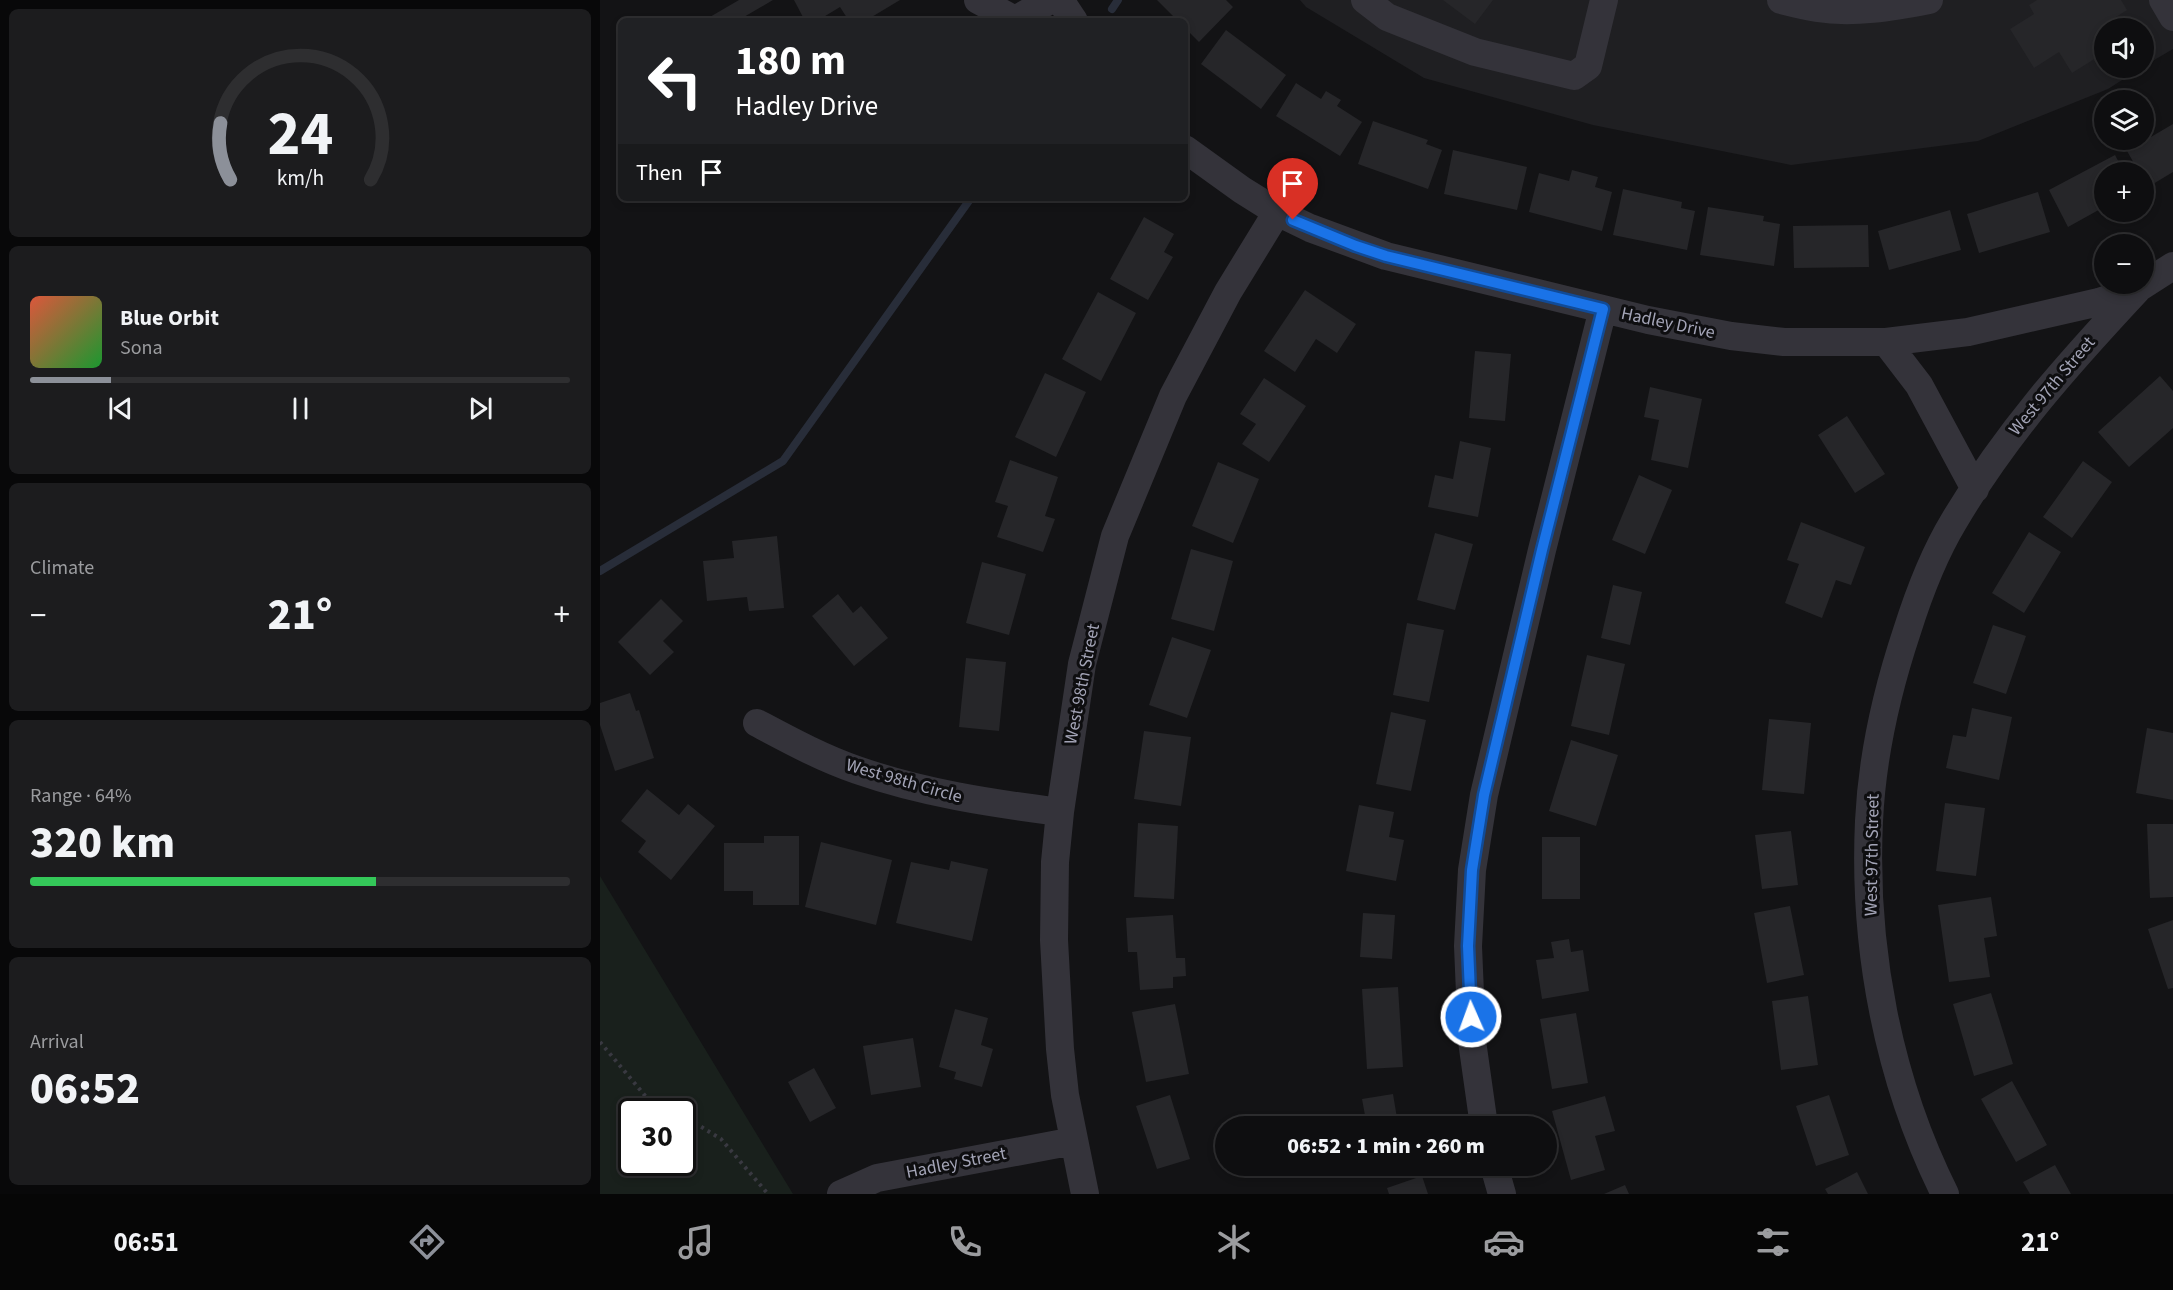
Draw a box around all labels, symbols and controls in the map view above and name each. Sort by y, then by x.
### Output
map controls [2094,18,2154,294]
button: sound [2094,18,2154,78]
text: 180 m [735,31,846,91]
icon: left [636,42,714,120]
text: Hadley Drive [735,87,878,126]
text: 24 [267,90,333,179]
button: layers [2094,90,2154,150]
icon: arrive [695,156,728,189]
text: Then [636,157,683,189]
pin [1267,158,1318,220]
button: + [2094,162,2154,222]
text: km/h [276,163,324,194]
icon: arrive [1276,167,1309,200]
button: − [2094,234,2154,294]
street label: Hadley Drive [1619,301,1717,345]
text: Blue Orbit [120,302,219,334]
street label: West 97th Street [2003,331,2101,441]
text: Sona [120,334,163,362]
icon: previous [104,392,137,425]
icon: pause [284,392,317,425]
icon: next [464,392,497,425]
text: Climate [30,554,94,582]
text: 21° [268,583,332,647]
text: − [30,592,46,639]
text: + [554,592,570,639]
street label: West 98th Street [1058,622,1106,746]
street label: West 98th Circle [843,752,965,810]
text: Range · 64% [30,782,131,810]
street label: West 97th Street [1858,794,1886,916]
text: 320 km [30,811,175,875]
position arrow [1439,985,1503,1049]
text: Arrival [30,1028,84,1056]
text: 06:52 [30,1057,140,1121]
speed limit sign: 30 [618,1098,696,1176]
text: 06:52 · 1 min · 260 m [1287,1130,1485,1162]
street label: Hadley Street [904,1141,1008,1185]
icon: directions [406,1221,448,1263]
icon: music [675,1221,717,1263]
icon: phone [944,1221,986,1263]
icon: climate [1213,1221,1255,1263]
icon: car [1483,1221,1525,1263]
icon: filters [1752,1221,1794,1263]
text: 06:51 [114,1223,179,1262]
text: 21° [2021,1223,2059,1262]

